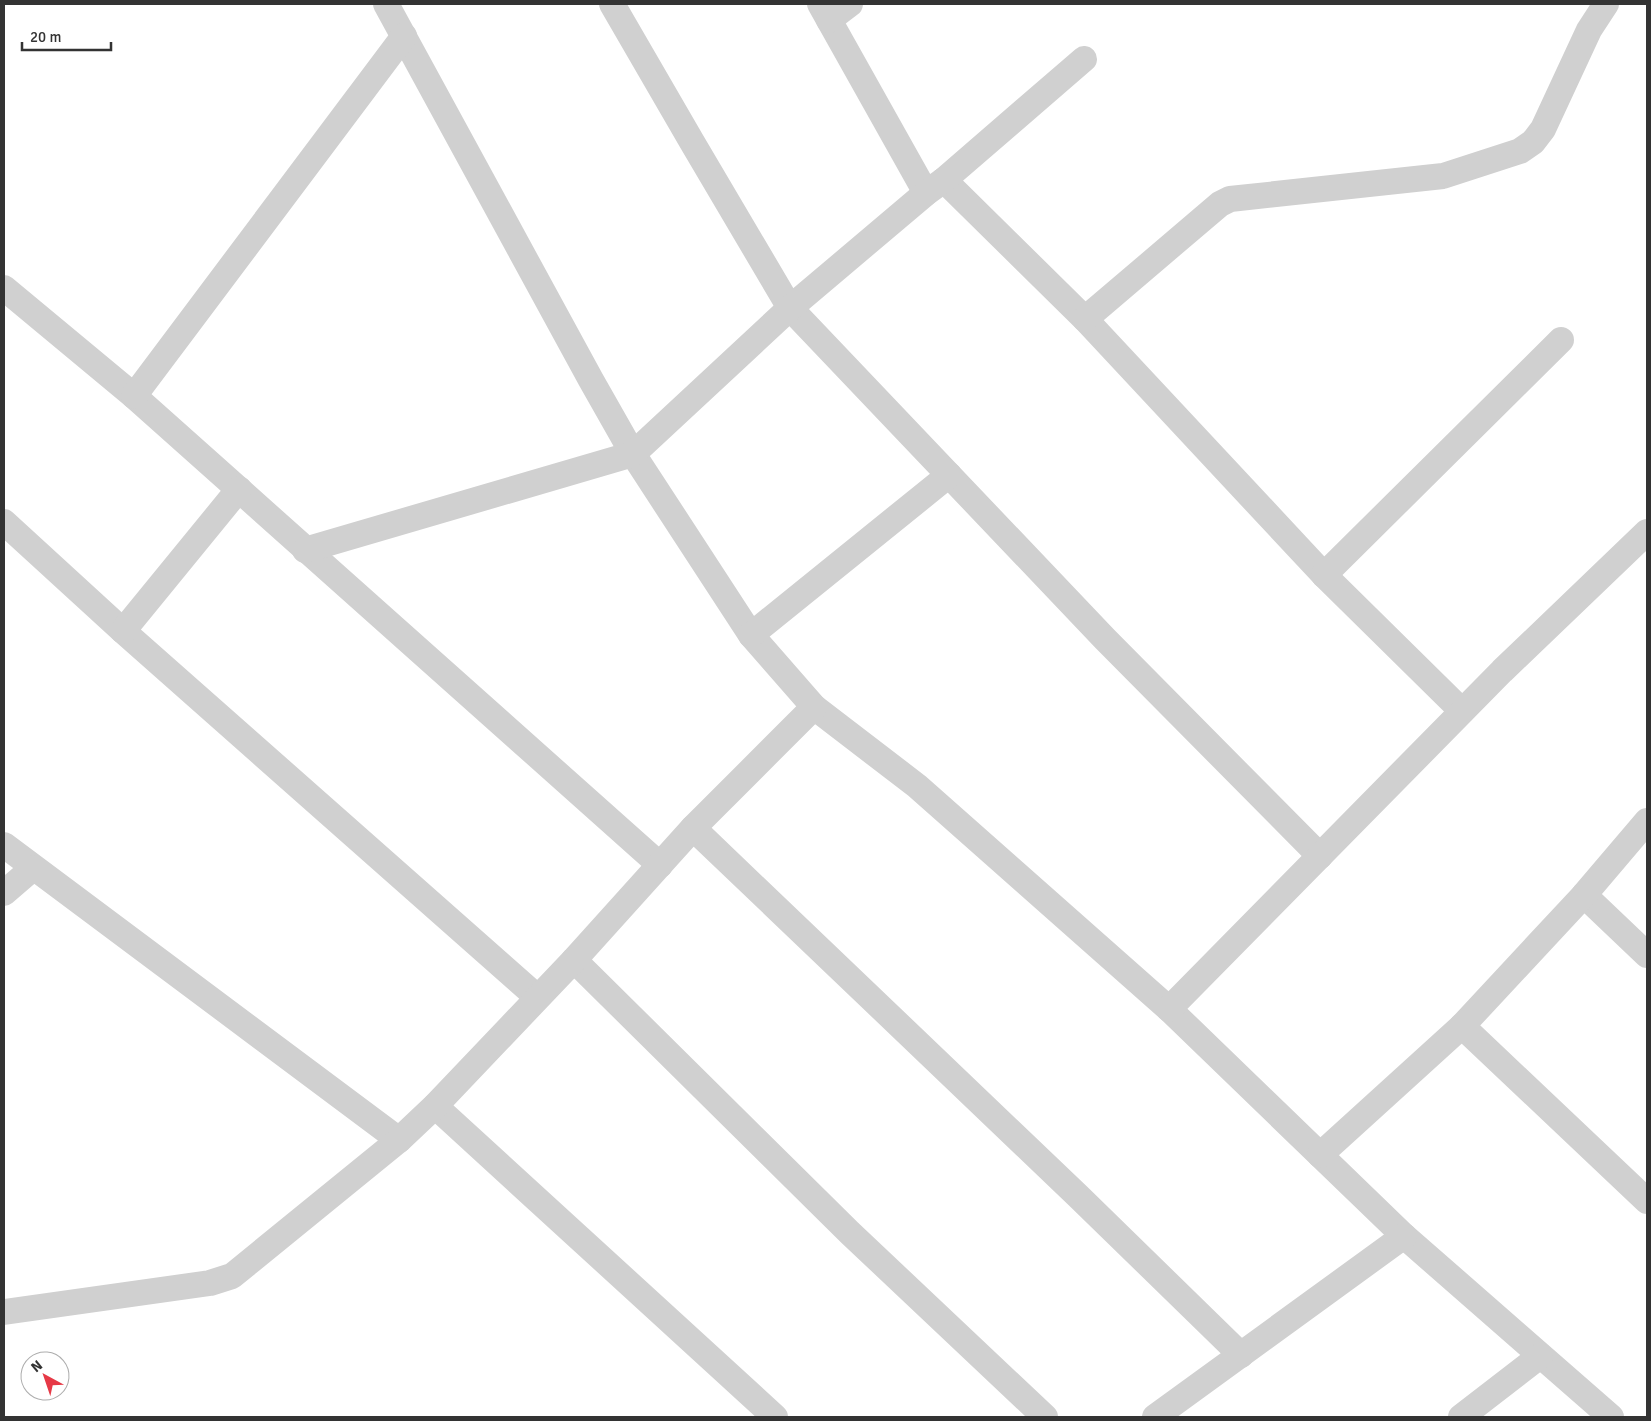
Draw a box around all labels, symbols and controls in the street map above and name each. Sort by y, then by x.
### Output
scale bar [22,20,111,52]
text: 20 m [30,28,61,46]
north arrow [20,1351,70,1401]
text: N [28,1357,46,1376]

